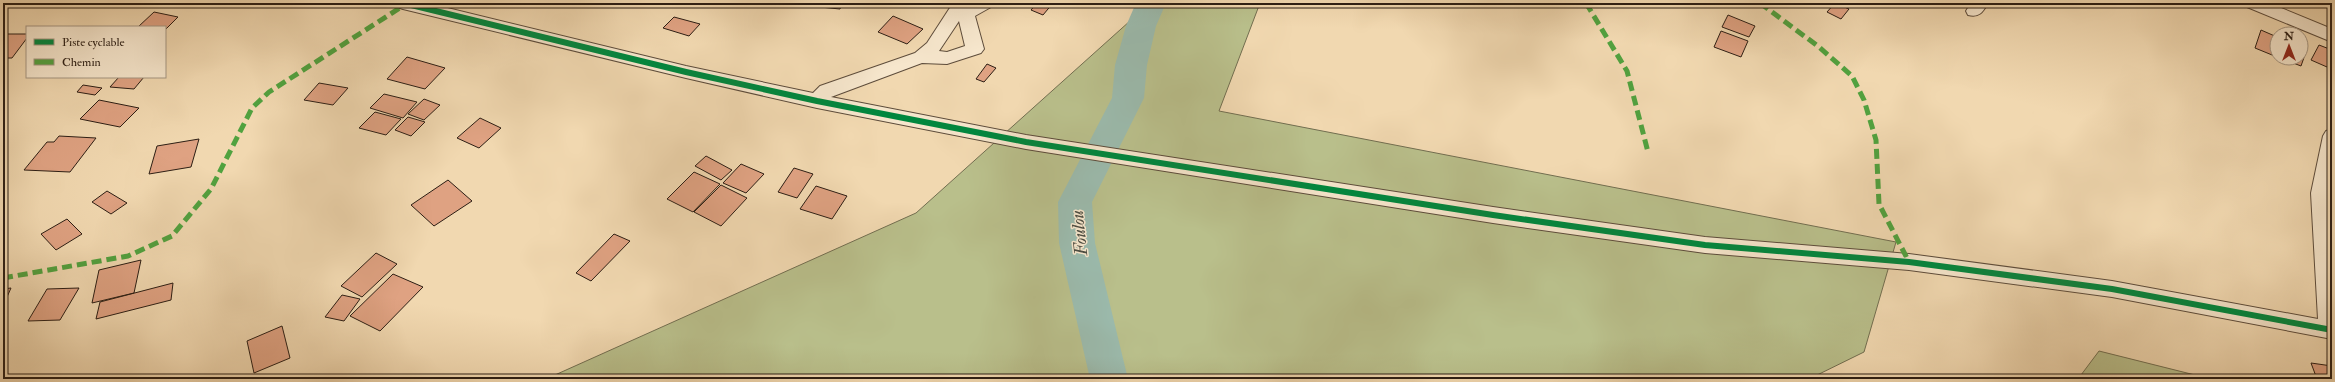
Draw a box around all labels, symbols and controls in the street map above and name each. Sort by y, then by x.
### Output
legend [26,26,166,78]
north arrow [2269,26,2309,66]
text: N [2283,30,2295,43]
text: Piste cyclable [62,35,124,50]
text: Chemin [62,55,101,70]
water label: Foulou [1066,209,1093,258]

